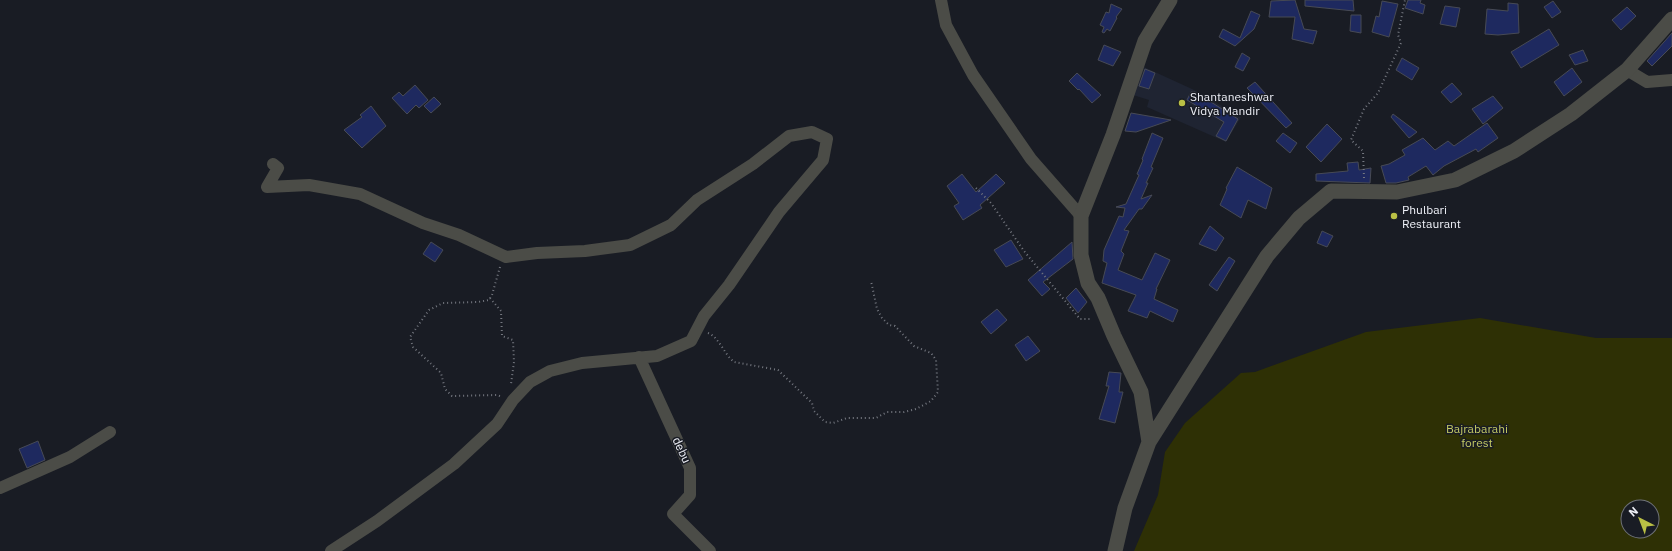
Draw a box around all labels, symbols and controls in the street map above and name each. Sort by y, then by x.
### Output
place label: Shantaneshwar Vidya Mandir [1190,89,1274,118]
marker: Shantaneshwar Vidya Mandir [1177,98,1187,108]
place label: Phulbari Restaurant [1402,202,1461,231]
marker: Phulbari Restaurant [1389,211,1399,221]
park label: Bajrabarahi forest [1446,421,1508,450]
street label: debu [669,434,695,466]
north arrow [1620,499,1660,539]
text: N [1626,504,1641,519]

